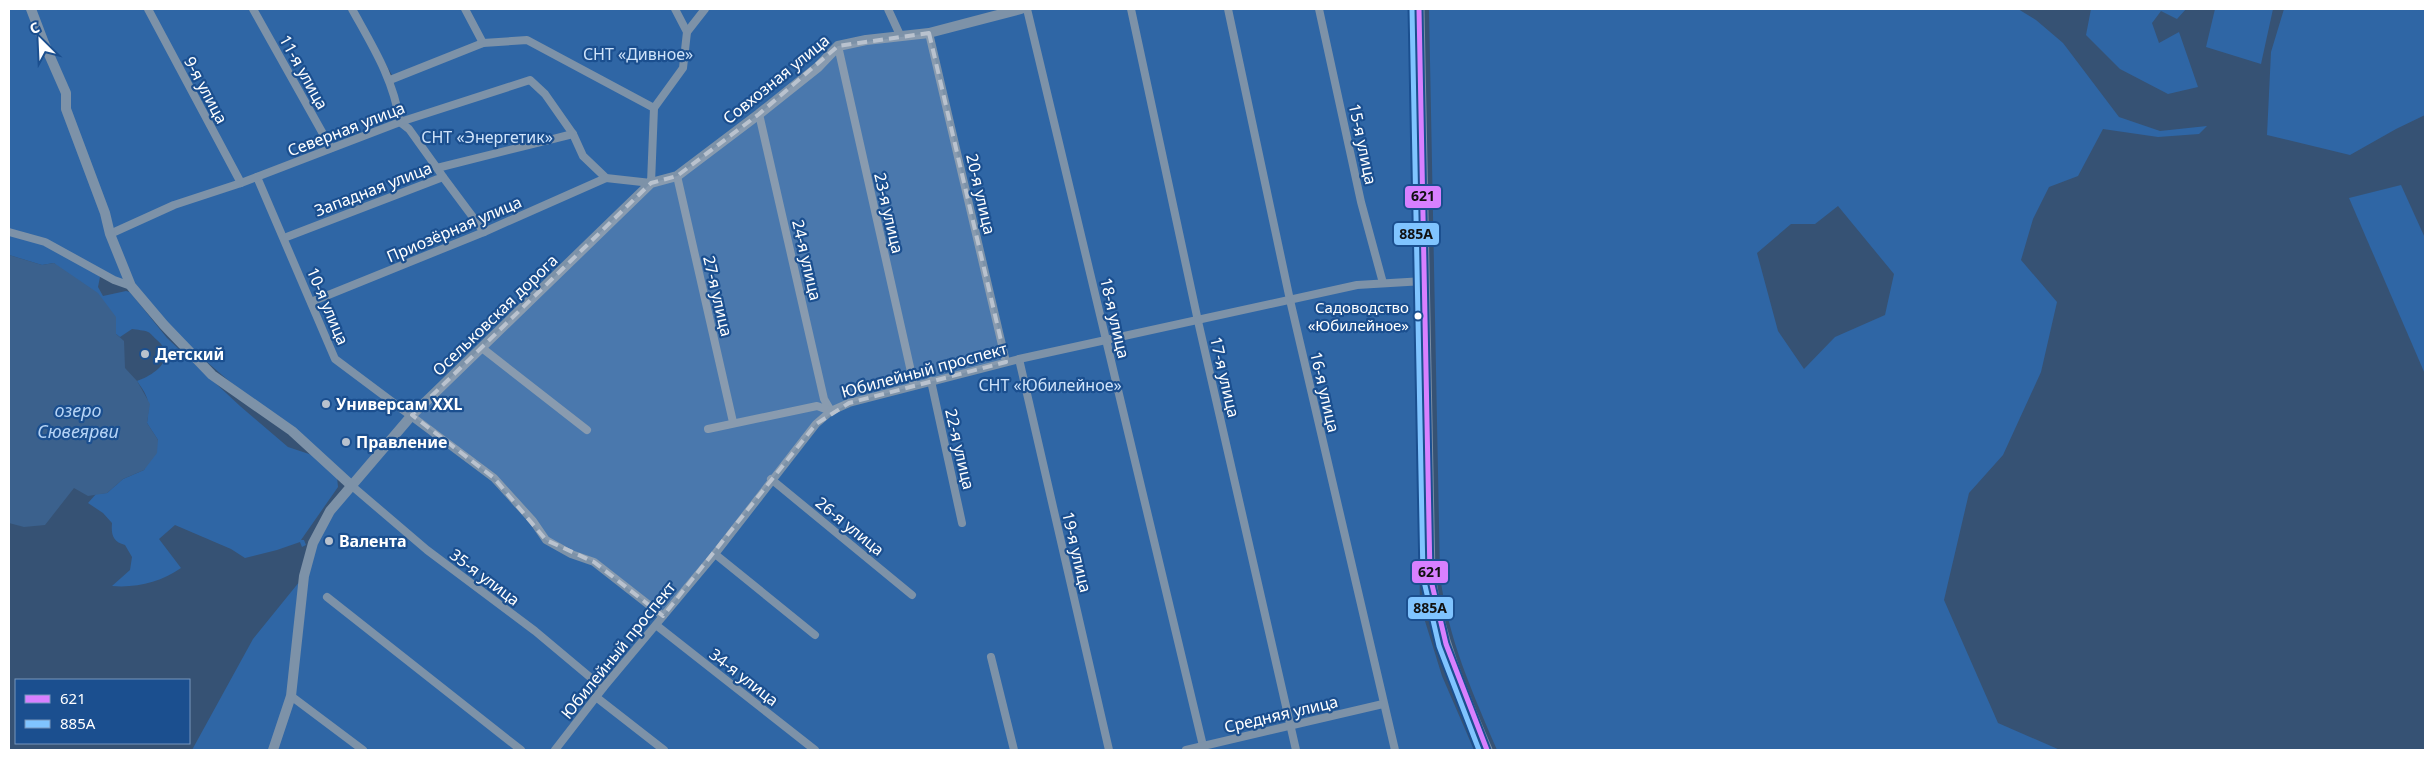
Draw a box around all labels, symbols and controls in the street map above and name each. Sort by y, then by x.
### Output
north arrow [15,15,65,65]
text: С [27,17,42,38]
street label: Совхозная улица [718,29,834,129]
street label: 11-я улица [274,31,334,113]
park label: СНТ «Дивное» [583,43,693,65]
street label: 9-я улица [179,53,233,127]
street label: Северная улица [284,96,408,162]
street label: 15-я улица [1344,102,1382,186]
park label: СНТ «Энергетик» [421,126,553,148]
street label: 20-я улица [961,151,1001,237]
street label: Западная улица [311,157,435,221]
street label: 23-я улица [869,170,909,256]
line badge: 621 [1404,185,1442,209]
text: 621 [1411,186,1435,205]
street label: Приозёрная улица [383,191,525,267]
street label: 24-я улица [787,217,827,303]
line badge: 885А [1393,222,1440,246]
text: 885А [1399,224,1433,243]
street label: Осельковская дорога [428,249,562,381]
street label: 27-я улица [698,253,738,339]
street label: 10-я улица [302,264,354,348]
street label: 18-я улица [1095,275,1135,361]
place label: Садоводство «Юбилейное» [1308,297,1409,335]
marker: Садоводство «Юбилейное» [1413,311,1423,321]
street label: 17-я улица [1205,334,1245,420]
street label: Юбилейный проспект [839,337,1010,403]
place label: Детский [155,343,224,365]
marker: Детский [139,348,151,360]
street label: 16-я улица [1305,349,1345,435]
park label: СНТ «Юбилейное» [978,374,1122,396]
place label: Универсам XXL [336,393,462,415]
water label: озеро Сювеярви [37,398,119,443]
marker: Универсам XXL [320,398,332,410]
street label: 22-я улица [940,406,980,492]
place label: Правление [356,431,447,453]
marker: Правление [340,436,352,448]
street label: 26-я улица [811,492,889,560]
street label: 19-я улица [1057,509,1097,595]
place label: Валента [339,530,407,552]
marker: Валента [323,535,335,547]
street label: 35-я улица [446,543,524,611]
line badge: 621 [1411,560,1449,584]
text: 621 [1418,562,1442,581]
street label: Юбилейный проспект [556,576,681,723]
line badge: 885А [1407,596,1454,620]
text: 885А [1413,598,1447,617]
street label: 34-я улица [705,643,783,711]
legend [15,679,190,744]
text: 621 [60,688,86,708]
street label: Средняя улица [1222,690,1340,738]
text: 885А [60,713,96,733]

